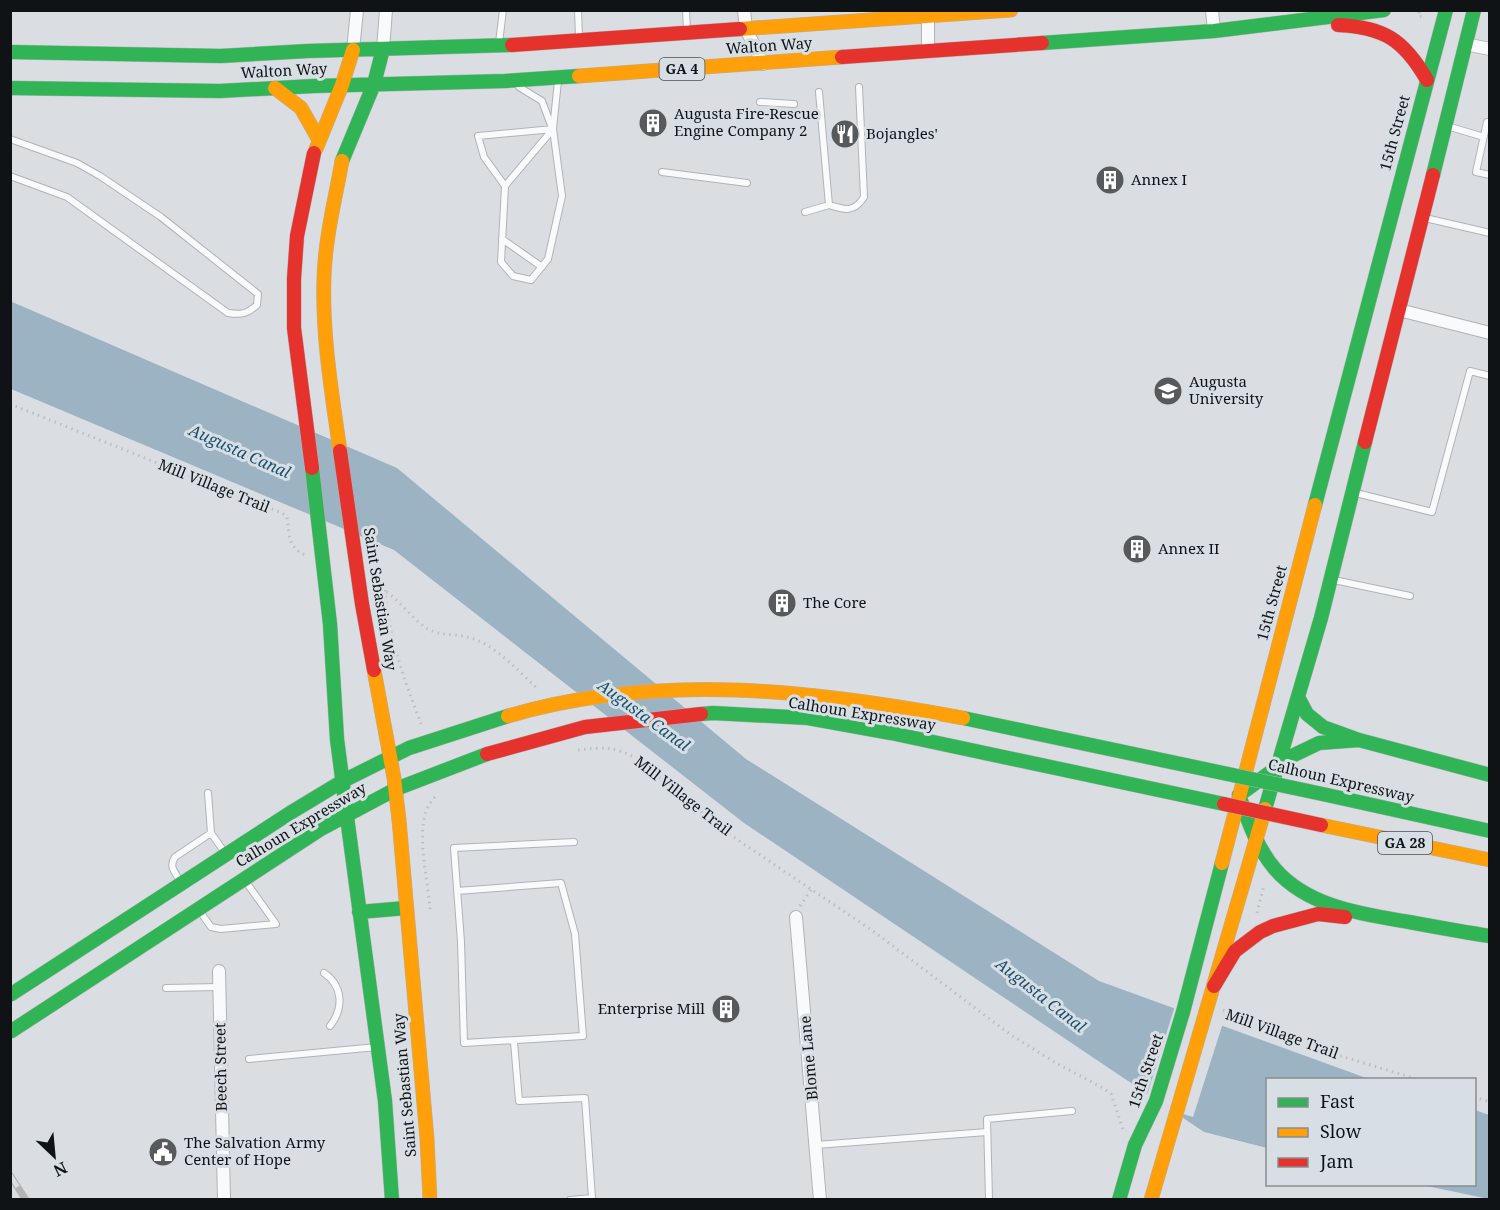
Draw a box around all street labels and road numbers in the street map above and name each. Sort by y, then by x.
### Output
street label: Walton Way [725,32,813,58]
street label: Walton Way [240,58,328,82]
road number: GA 4 [660,58,704,80]
street label: 15th Street [1374,93,1414,173]
street label: Mill Village Trail [156,454,273,517]
street label: Saint Sebastian Way [360,526,402,672]
street label: 15th Street [1251,563,1291,643]
street label: Calhoun Expressway [787,691,938,735]
street label: Mill Village Trail [631,751,737,840]
street label: Calhoun Expressway [1266,754,1417,807]
street label: Calhoun Expressway [231,777,370,871]
road number: GA 28 [1378,832,1432,854]
street label: Mill Village Trail [1223,1003,1342,1063]
street label: Saint Sebastian Way [388,1012,420,1158]
street label: Blome Lane [794,1015,822,1101]
street label: Beech Street [209,1023,231,1111]
street label: 15th Street [1123,1031,1167,1110]

